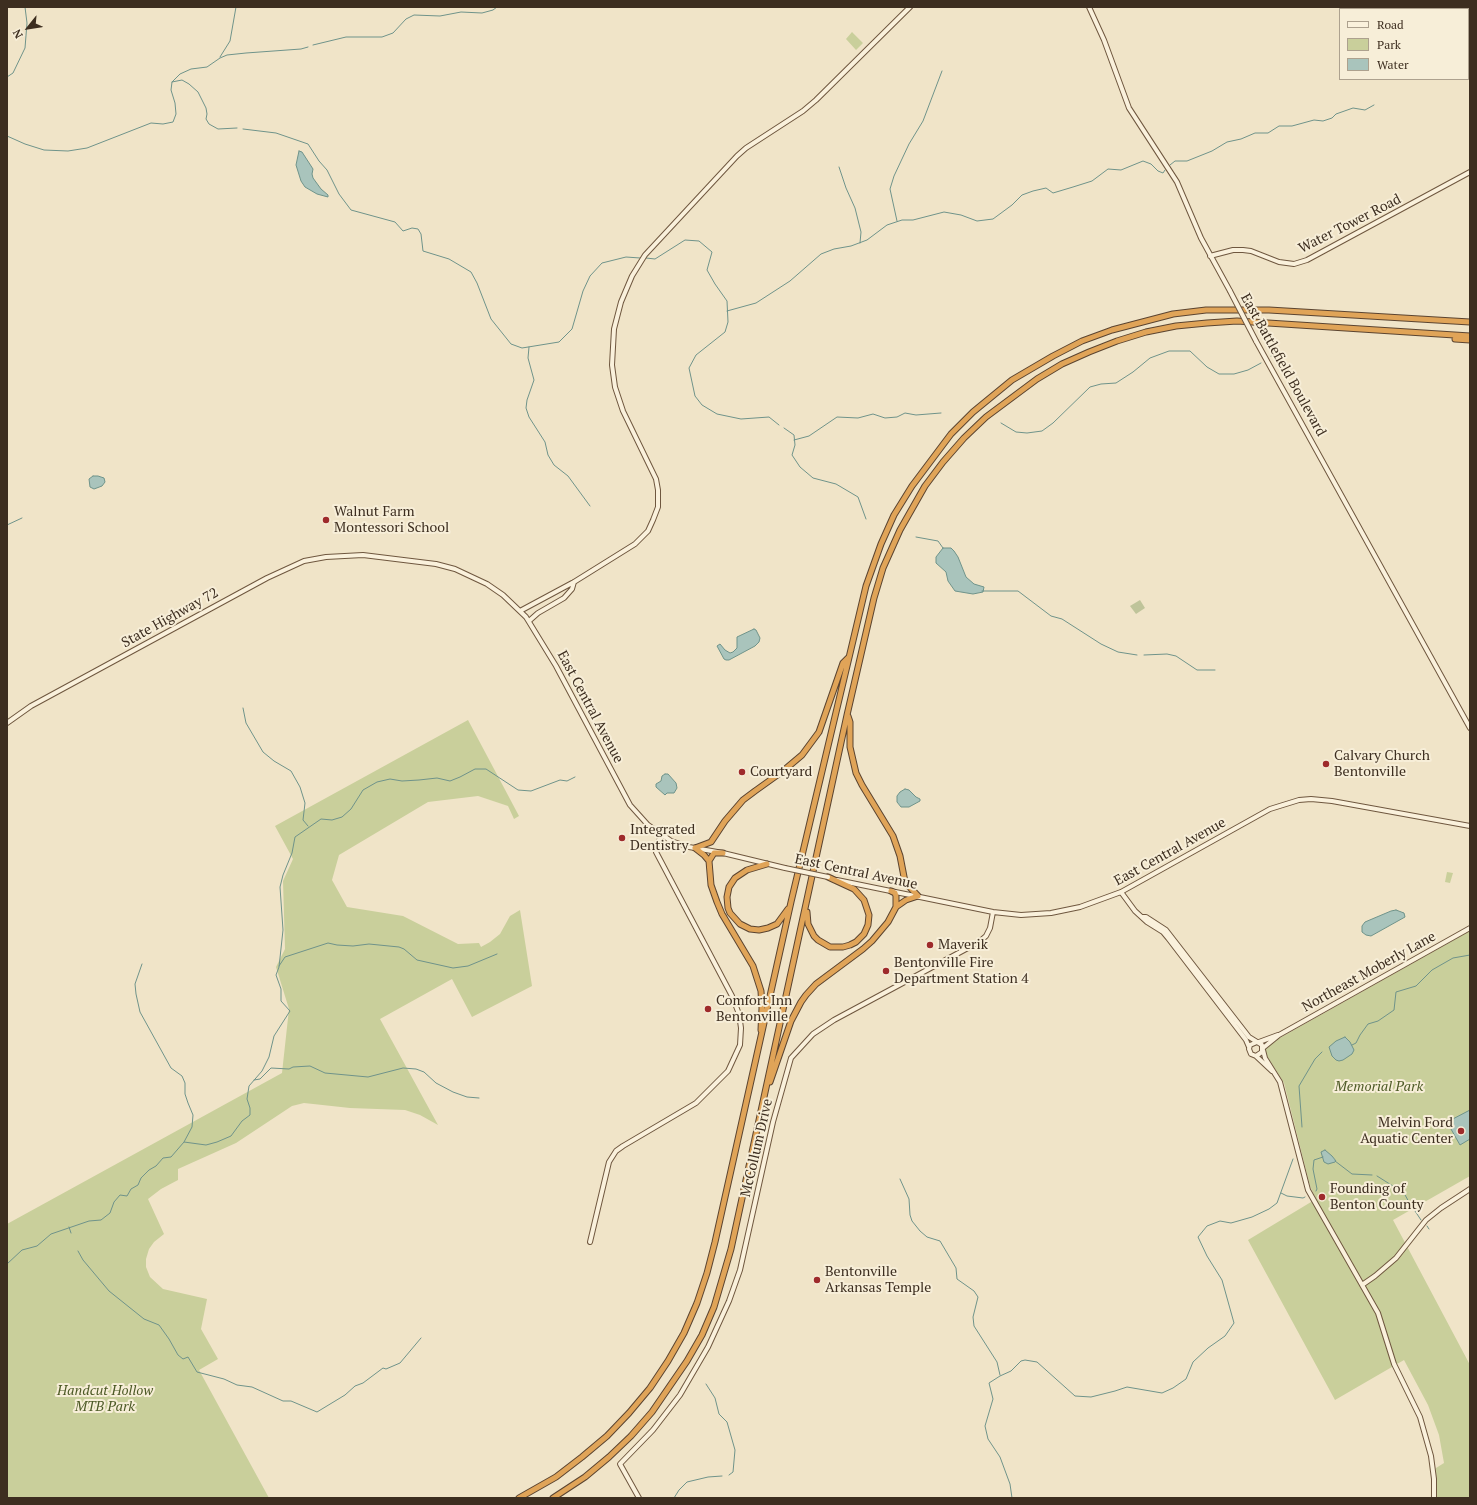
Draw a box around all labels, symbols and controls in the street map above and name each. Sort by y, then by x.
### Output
north arrow [8,8,48,48]
legend [1339,8,1469,80]
text: Road [1377,17,1404,32]
text: N [9,27,26,41]
text: Park [1377,37,1401,52]
text: Water [1377,57,1409,72]
street label: Water Tower Road [1296,191,1404,257]
street label: East Battlefield Boulevard [1237,291,1329,439]
place label: Walnut Farm Montessori School [334,504,449,536]
marker: Walnut Farm Montessori School [321,515,331,525]
street label: State Highway 72 [119,584,221,652]
street label: East Central Avenue [553,648,627,766]
place label: Calvary Church Bentonville [1334,748,1430,780]
marker: Calvary Church Bentonville [1321,759,1331,769]
place label: Courtyard [750,764,812,780]
marker: Courtyard [737,767,747,777]
street label: East Central Avenue [1111,814,1229,890]
place label: Integrated Dentistry [630,822,695,854]
marker: Integrated Dentistry [617,833,627,843]
street label: East Central Avenue [793,851,919,893]
street label: Northeast Moberly Lane [1299,928,1439,1016]
place label: Maverik [938,937,988,953]
marker: Maverik [925,940,935,950]
place label: Bentonville Fire Department Station 4 [894,955,1029,988]
marker: Bentonville Fire Department Station 4 [881,966,891,976]
place label: Comfort Inn Bentonville [716,993,792,1026]
marker: Comfort Inn Bentonville [703,1004,713,1014]
park label: Memorial Park [1335,1079,1423,1095]
street label: McCollum Drive [738,1097,776,1199]
place label: Melvin Ford Aquatic Center [1360,1115,1453,1148]
marker: Melvin Ford Aquatic Center [1456,1126,1466,1136]
place label: Founding of Benton County [1330,1181,1424,1214]
marker: Founding of Benton County [1317,1192,1327,1202]
place label: Bentonville Arkansas Temple [825,1264,931,1296]
marker: Bentonville Arkansas Temple [812,1275,822,1285]
park label: Handcut Hollow MTB Park [57,1383,153,1416]

